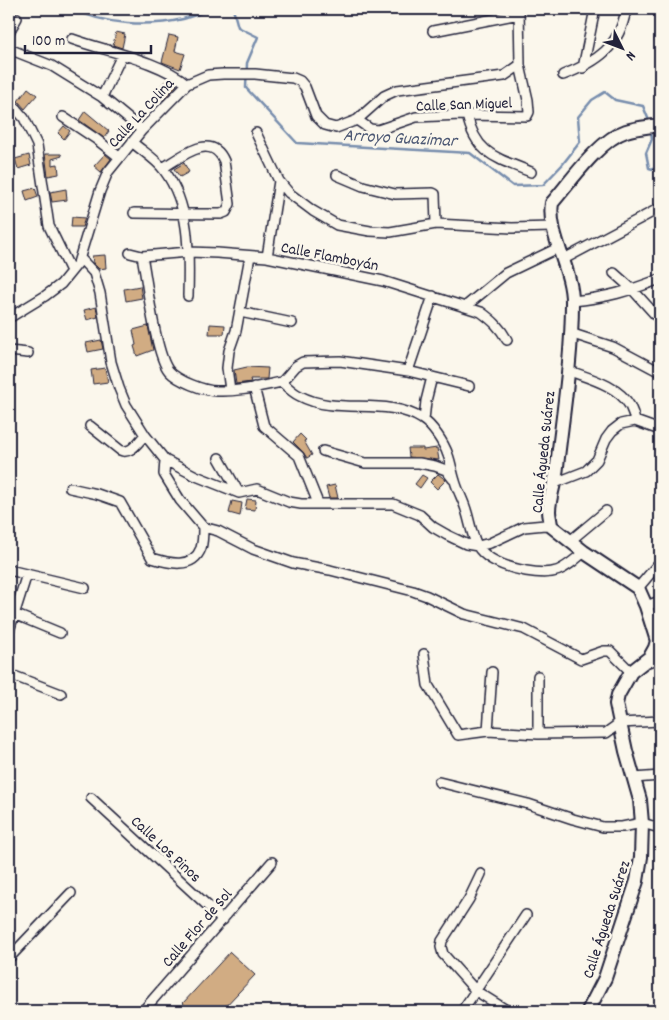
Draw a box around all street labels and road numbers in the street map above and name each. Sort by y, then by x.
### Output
street label: Calle La Colina [103,73,181,154]
street label: Calle San Miguel [416,92,513,119]
street label: Calle Flamboyán [279,237,380,278]
street label: Calle Águeda Suárez [527,390,562,514]
street label: Calle Los Pinos [125,811,206,889]
street label: Calle Águeda Suárez [577,858,637,982]
street label: Calle Flor de Sol [157,884,239,973]

